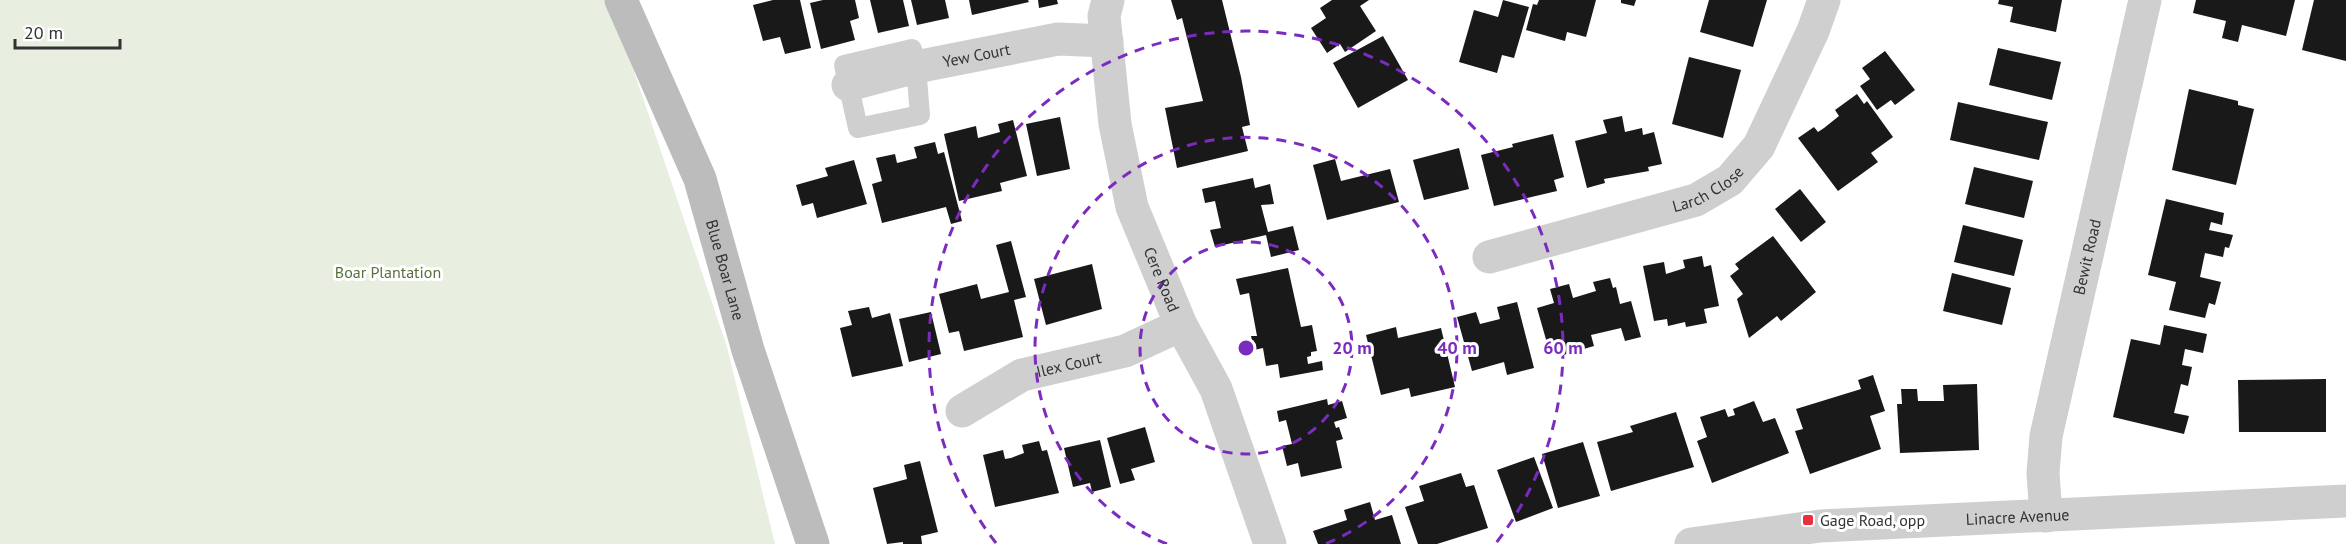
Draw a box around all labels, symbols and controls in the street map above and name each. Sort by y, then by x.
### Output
scale bar [15,12,120,50]
text: 20 m [24,21,63,44]
street label: Yew Court [941,39,1013,71]
street label: Larch Close [1670,162,1748,216]
street label: Blue Boar Lane [702,217,749,322]
street label: Bewit Road [2068,217,2105,297]
street label: Cere Road [1140,244,1184,315]
park label: Boar Plantation [335,262,441,282]
text: 20 m [1332,336,1372,359]
text: 40 m [1437,336,1477,359]
text: 60 m [1543,336,1583,359]
centre of rings [1236,338,1256,358]
street label: Ilex Court [1034,347,1104,381]
street label: Linacre Avenue [1965,504,2070,529]
place label: Gage Road, opp [1820,510,1925,530]
marker: Gage Road, opp [1801,513,1815,527]

